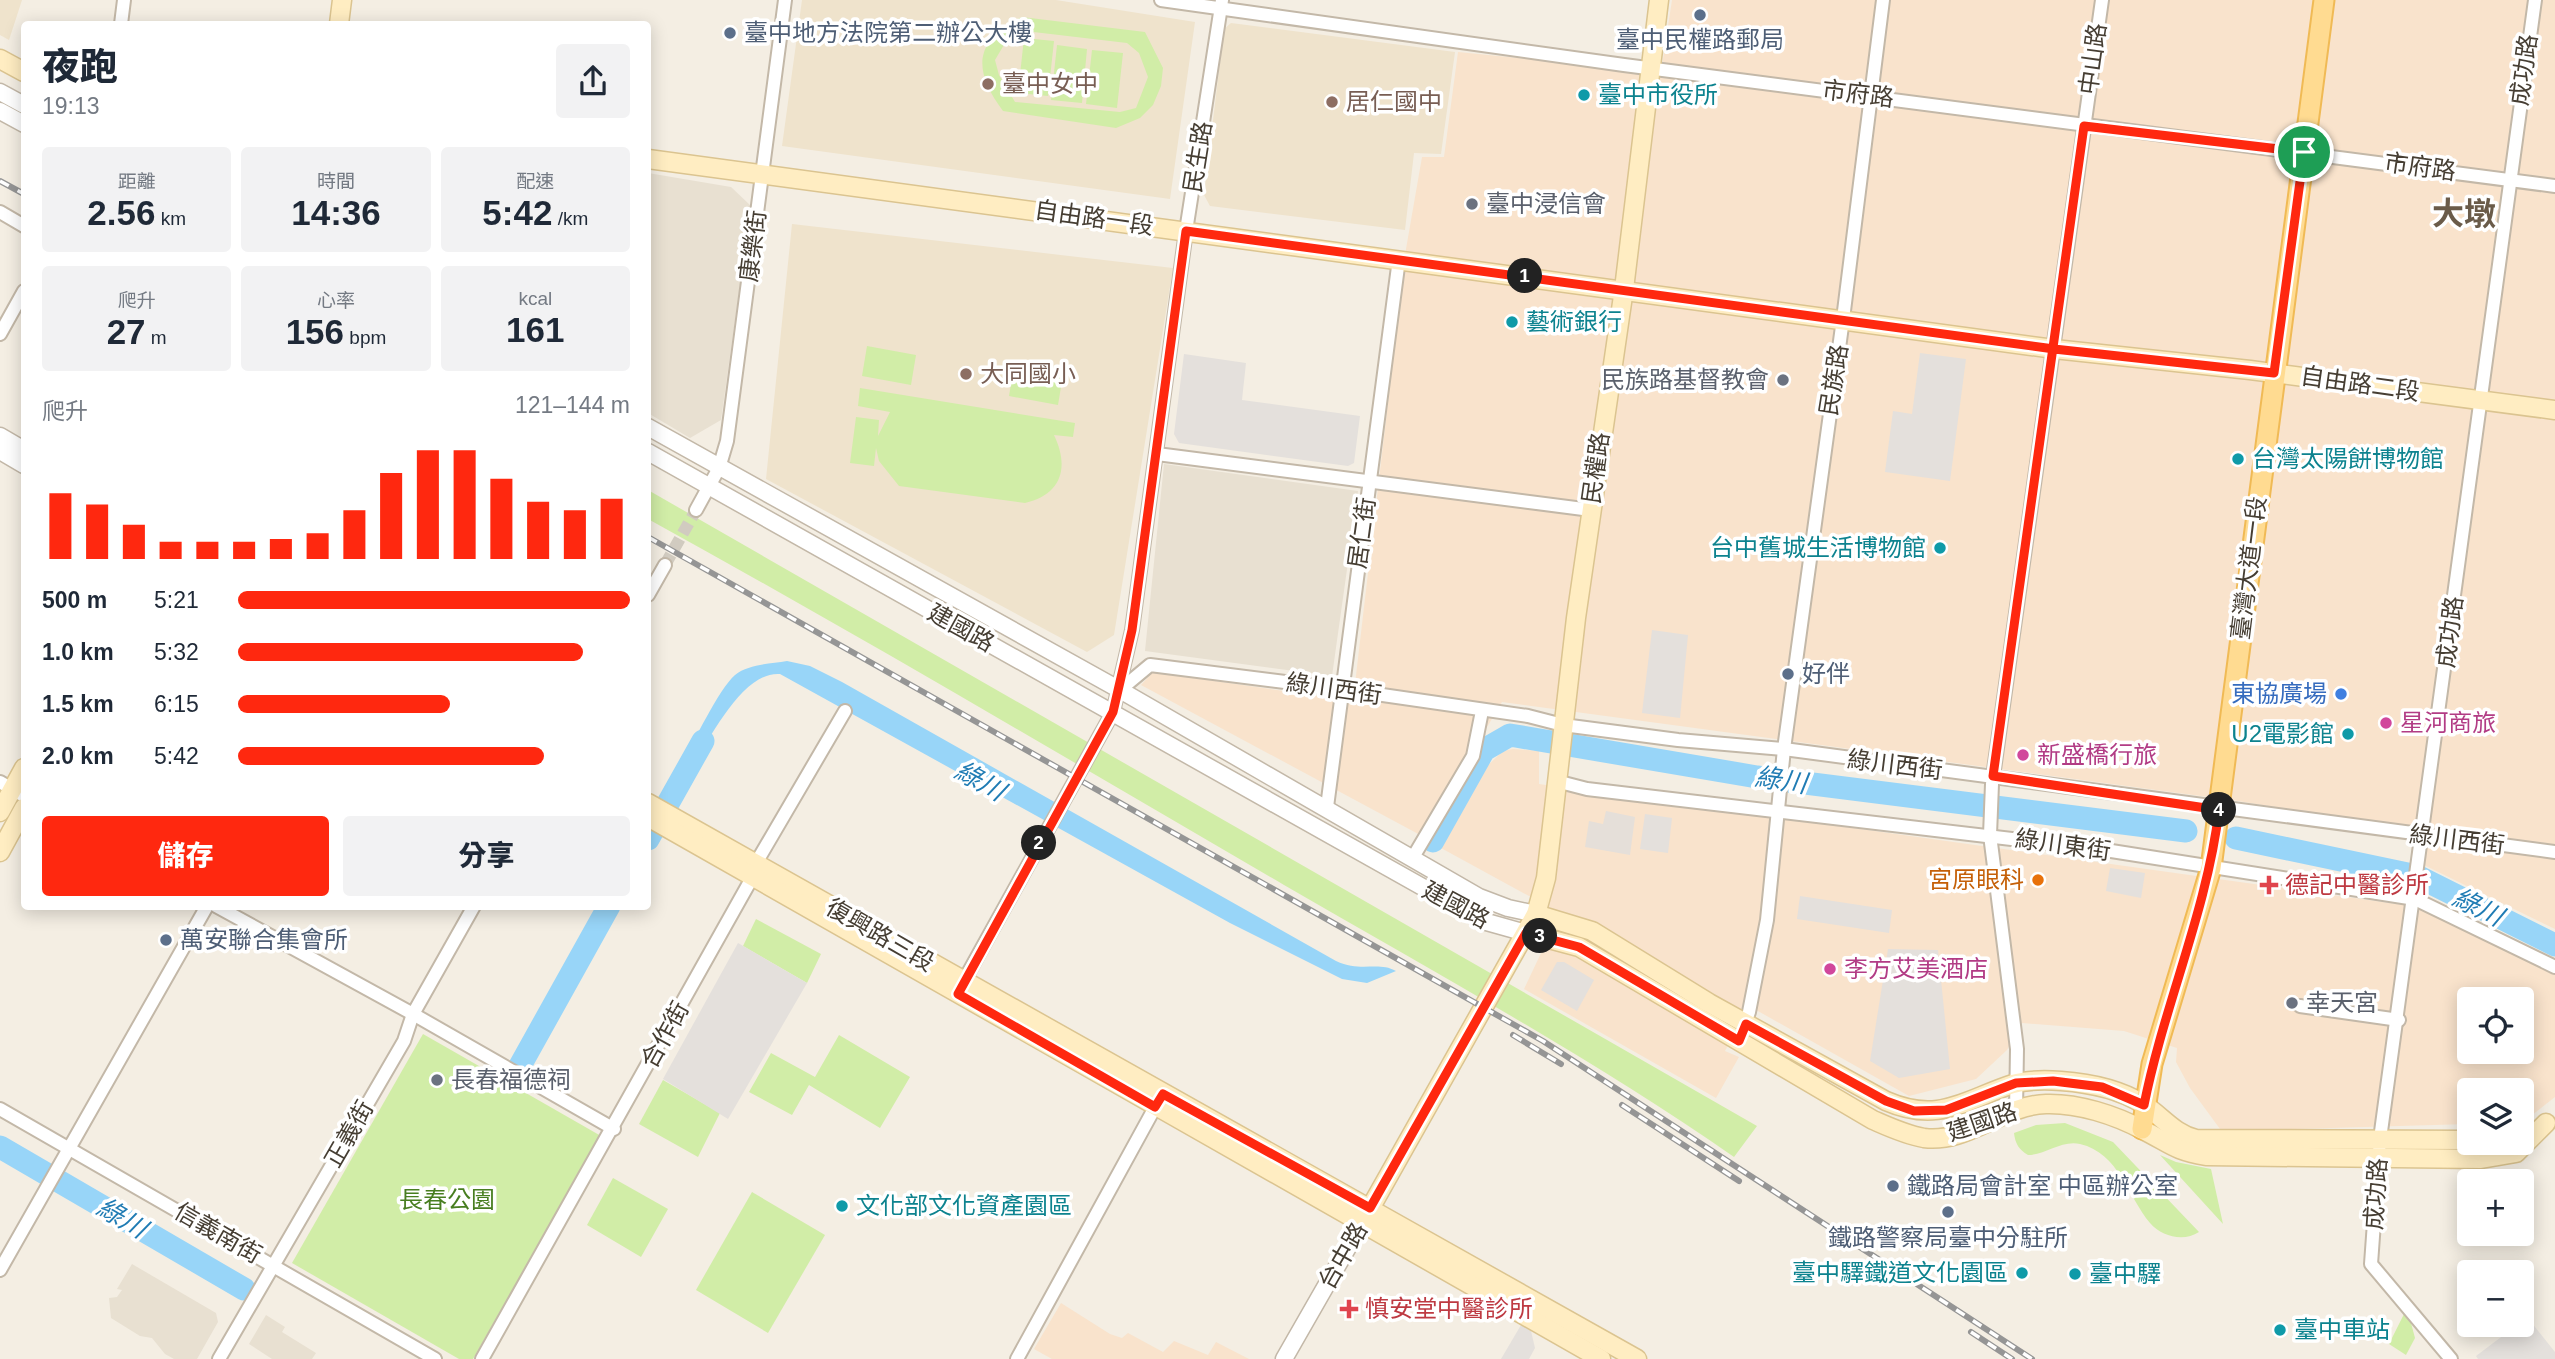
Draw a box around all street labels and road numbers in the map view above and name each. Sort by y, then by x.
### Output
street label: 中山路 [2074,21,2111,96]
street label: 成功路 [2505,32,2542,107]
street label: 市府路 [1821,76,1895,111]
street label: 民生路 [1179,119,1216,195]
street label: 市府路 [2383,148,2458,185]
street label: 自由路一段 [1033,196,1155,239]
street label: 康樂街 [735,209,770,283]
street label: 民族路 [1815,342,1852,418]
street label: 自由路二段 [2299,362,2421,405]
street label: 民權路 [1577,430,1614,505]
street label: 居仁街 [1343,495,1380,570]
street label: 臺灣大道一段 [2226,495,2271,641]
street label: 成功路 [2432,595,2467,669]
street label: 建國路 [923,598,999,657]
street label: 綠川西街 [1285,668,1383,709]
street label: 綠川西街 [1846,745,1944,784]
street label: 綠川西街 [2408,820,2506,859]
street label: 綠川東街 [2014,824,2112,865]
street label: 建國路 [1418,876,1494,933]
street label: 復興路三段 [822,893,939,976]
street label: 合作街 [635,997,694,1073]
street label: 正義街 [319,1096,378,1172]
street label: 建國路 [1943,1097,2020,1146]
street label: 成功路 [2360,1157,2391,1231]
street label: 信義南街 [170,1197,267,1268]
street label: 台中路 [1313,1218,1372,1294]

